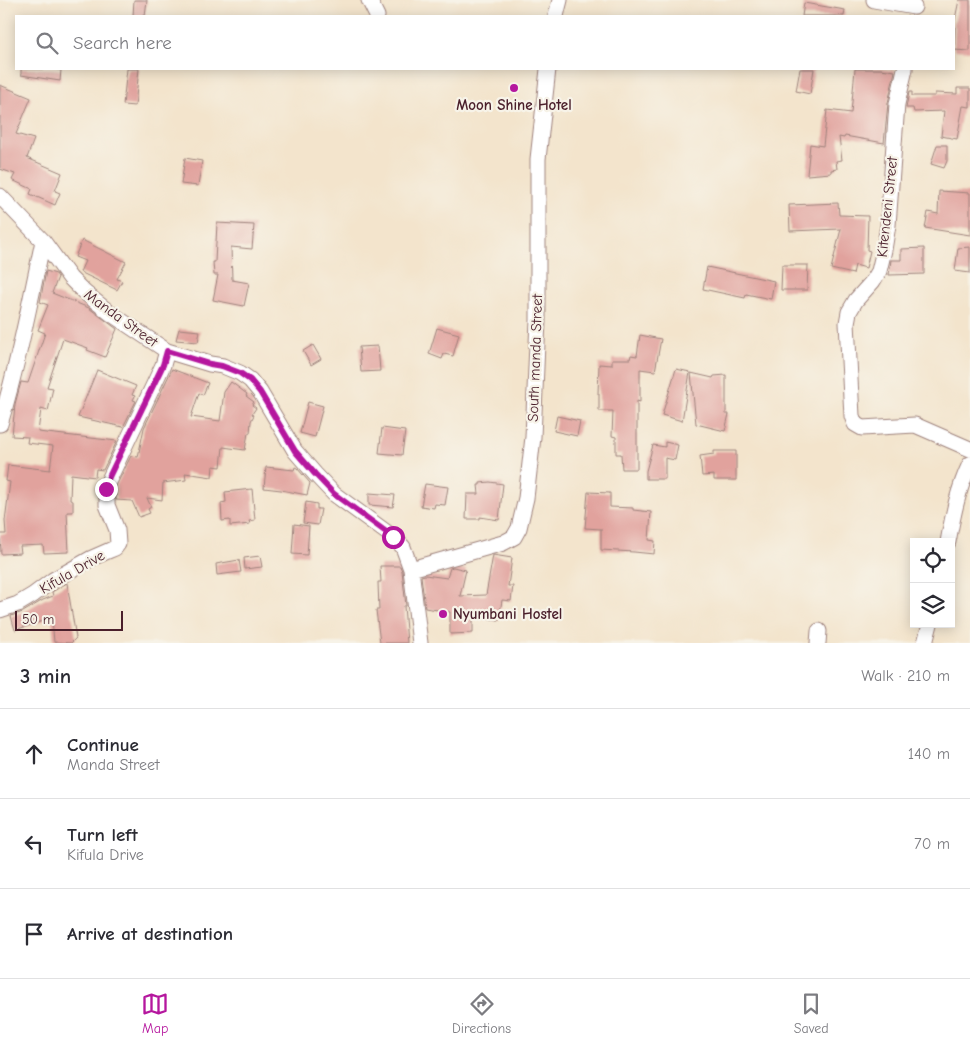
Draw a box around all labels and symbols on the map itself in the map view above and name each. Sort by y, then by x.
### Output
marker: Moon Shine Hotel [508,82,520,94]
place label: Moon Shine Hotel [456,96,572,114]
street label: Kitendeni Street [873,155,901,258]
street label: Manda Street [81,285,162,351]
street label: South manda Street [524,293,546,422]
route end [95,478,118,501]
route start [382,526,405,549]
street label: Kifula Drive [36,546,108,598]
place label: Nyumbani Hostel [453,605,562,623]
scale bar [15,608,122,631]
marker: Nyumbani Hostel [437,608,449,620]

